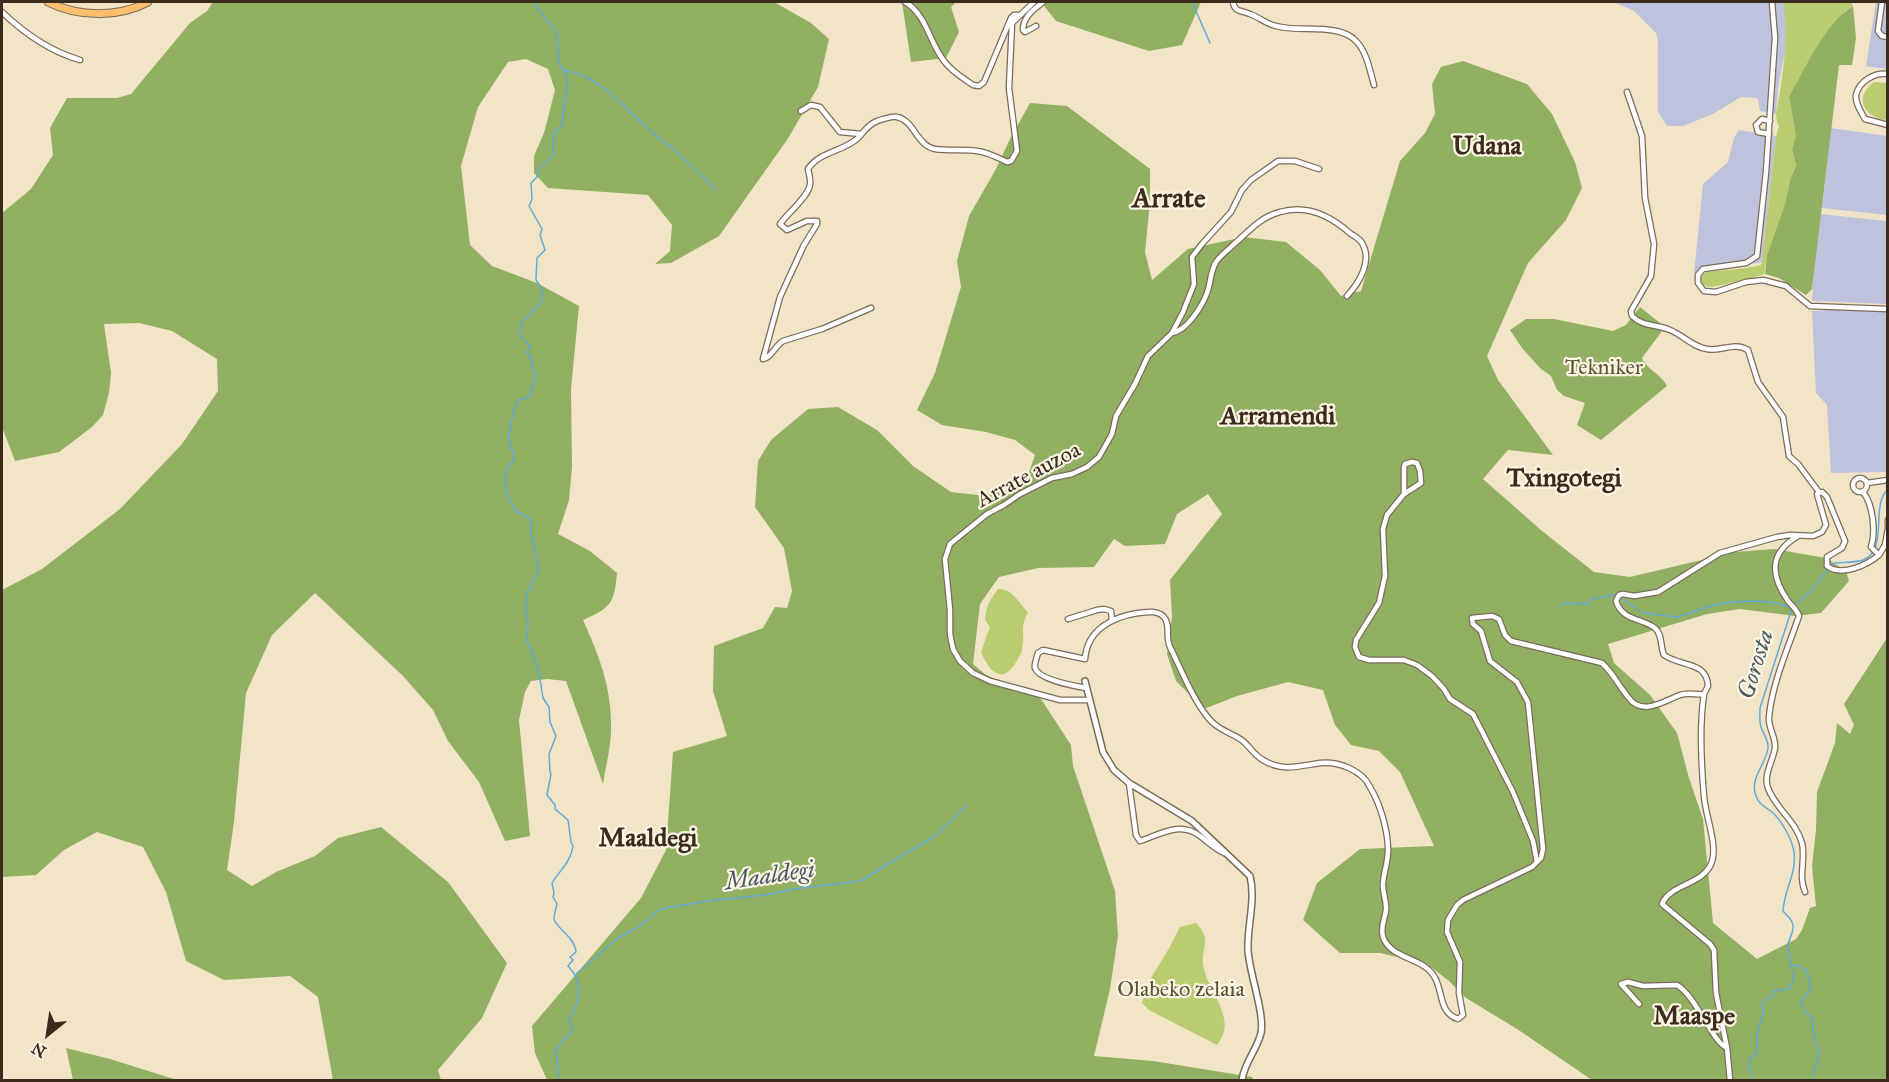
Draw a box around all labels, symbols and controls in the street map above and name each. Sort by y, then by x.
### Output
district label: Udana [1453,132,1521,164]
district label: Arrate [1132,183,1206,217]
park label: Tekniker [1565,356,1643,382]
district label: Arramendi [1221,402,1335,434]
street label: Arrate auzoa [972,438,1086,514]
district label: Txingotegi [1506,464,1622,496]
water label: Gorosta [1733,627,1781,703]
district label: Maaldegi [599,824,697,856]
water label: Maaldegi [723,856,817,898]
park label: Olabeko zelaia [1117,978,1245,1004]
district label: Maaspe [1653,1002,1735,1034]
north arrow [18,1004,78,1064]
text: N [28,1038,49,1062]

